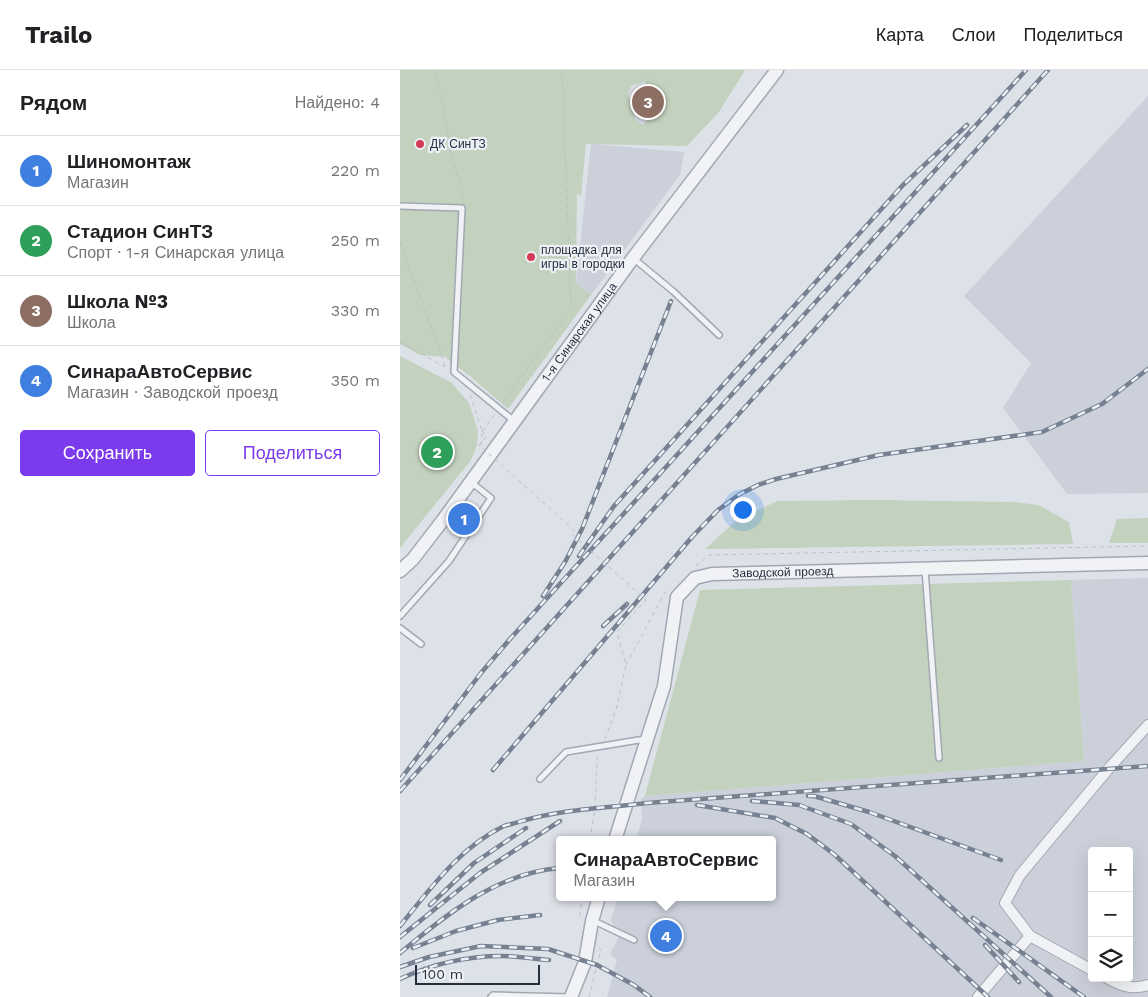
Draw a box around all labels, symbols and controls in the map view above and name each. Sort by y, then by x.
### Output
text: Trailo [25,21,92,49]
text: Карта [876,24,924,45]
text: Слои [952,24,996,45]
text: Поделиться [1024,24,1123,45]
pin: 3 [632,83,664,121]
text: Рядом [20,90,87,115]
text: Найдено: 4 [295,93,380,112]
place label: ДК СинТЗ [430,137,486,151]
marker: ДК СинТЗ [414,138,426,150]
text: Шиномонтаж [67,150,191,173]
text: 1 [33,161,39,180]
text: 220 m [331,161,380,180]
text: Магазин [67,173,129,192]
text: Стадион СинТЗ [67,220,213,243]
text: 2 [31,231,41,250]
text: 250 m [331,231,380,250]
text: Спорт · 1-я Синарская улица [67,243,284,262]
place label: площадка для игры в городки [541,243,625,271]
marker: площадка для игры в городки [525,251,537,263]
street label: 1-я Синарская улица [539,280,620,384]
text: Школа №3 [67,290,168,313]
text: 3 [31,301,41,320]
text: 330 m [331,301,380,320]
text: Школа [67,313,116,332]
text: СинараАвтоСервис [67,360,252,383]
text: 4 [31,371,41,390]
text: 350 m [331,371,380,390]
text: Магазин · Заводской проезд [67,383,278,402]
button: Сохранить [20,430,195,476]
button: Поделиться [205,430,380,476]
pin: 2 [421,433,453,471]
your location [730,497,756,523]
pin: 1 [448,500,480,538]
street label: Заводской проезд [732,564,833,580]
popup [556,836,776,901]
map controls [1088,847,1133,982]
button: + [1088,847,1133,892]
text: СинараАвтоСервис [573,848,759,871]
text: Магазин [573,871,635,890]
button: − [1088,892,1133,937]
pin: 4 [650,917,682,955]
button: layers [1088,937,1133,982]
scale bar [415,962,540,985]
text: 100 m [422,966,463,982]

